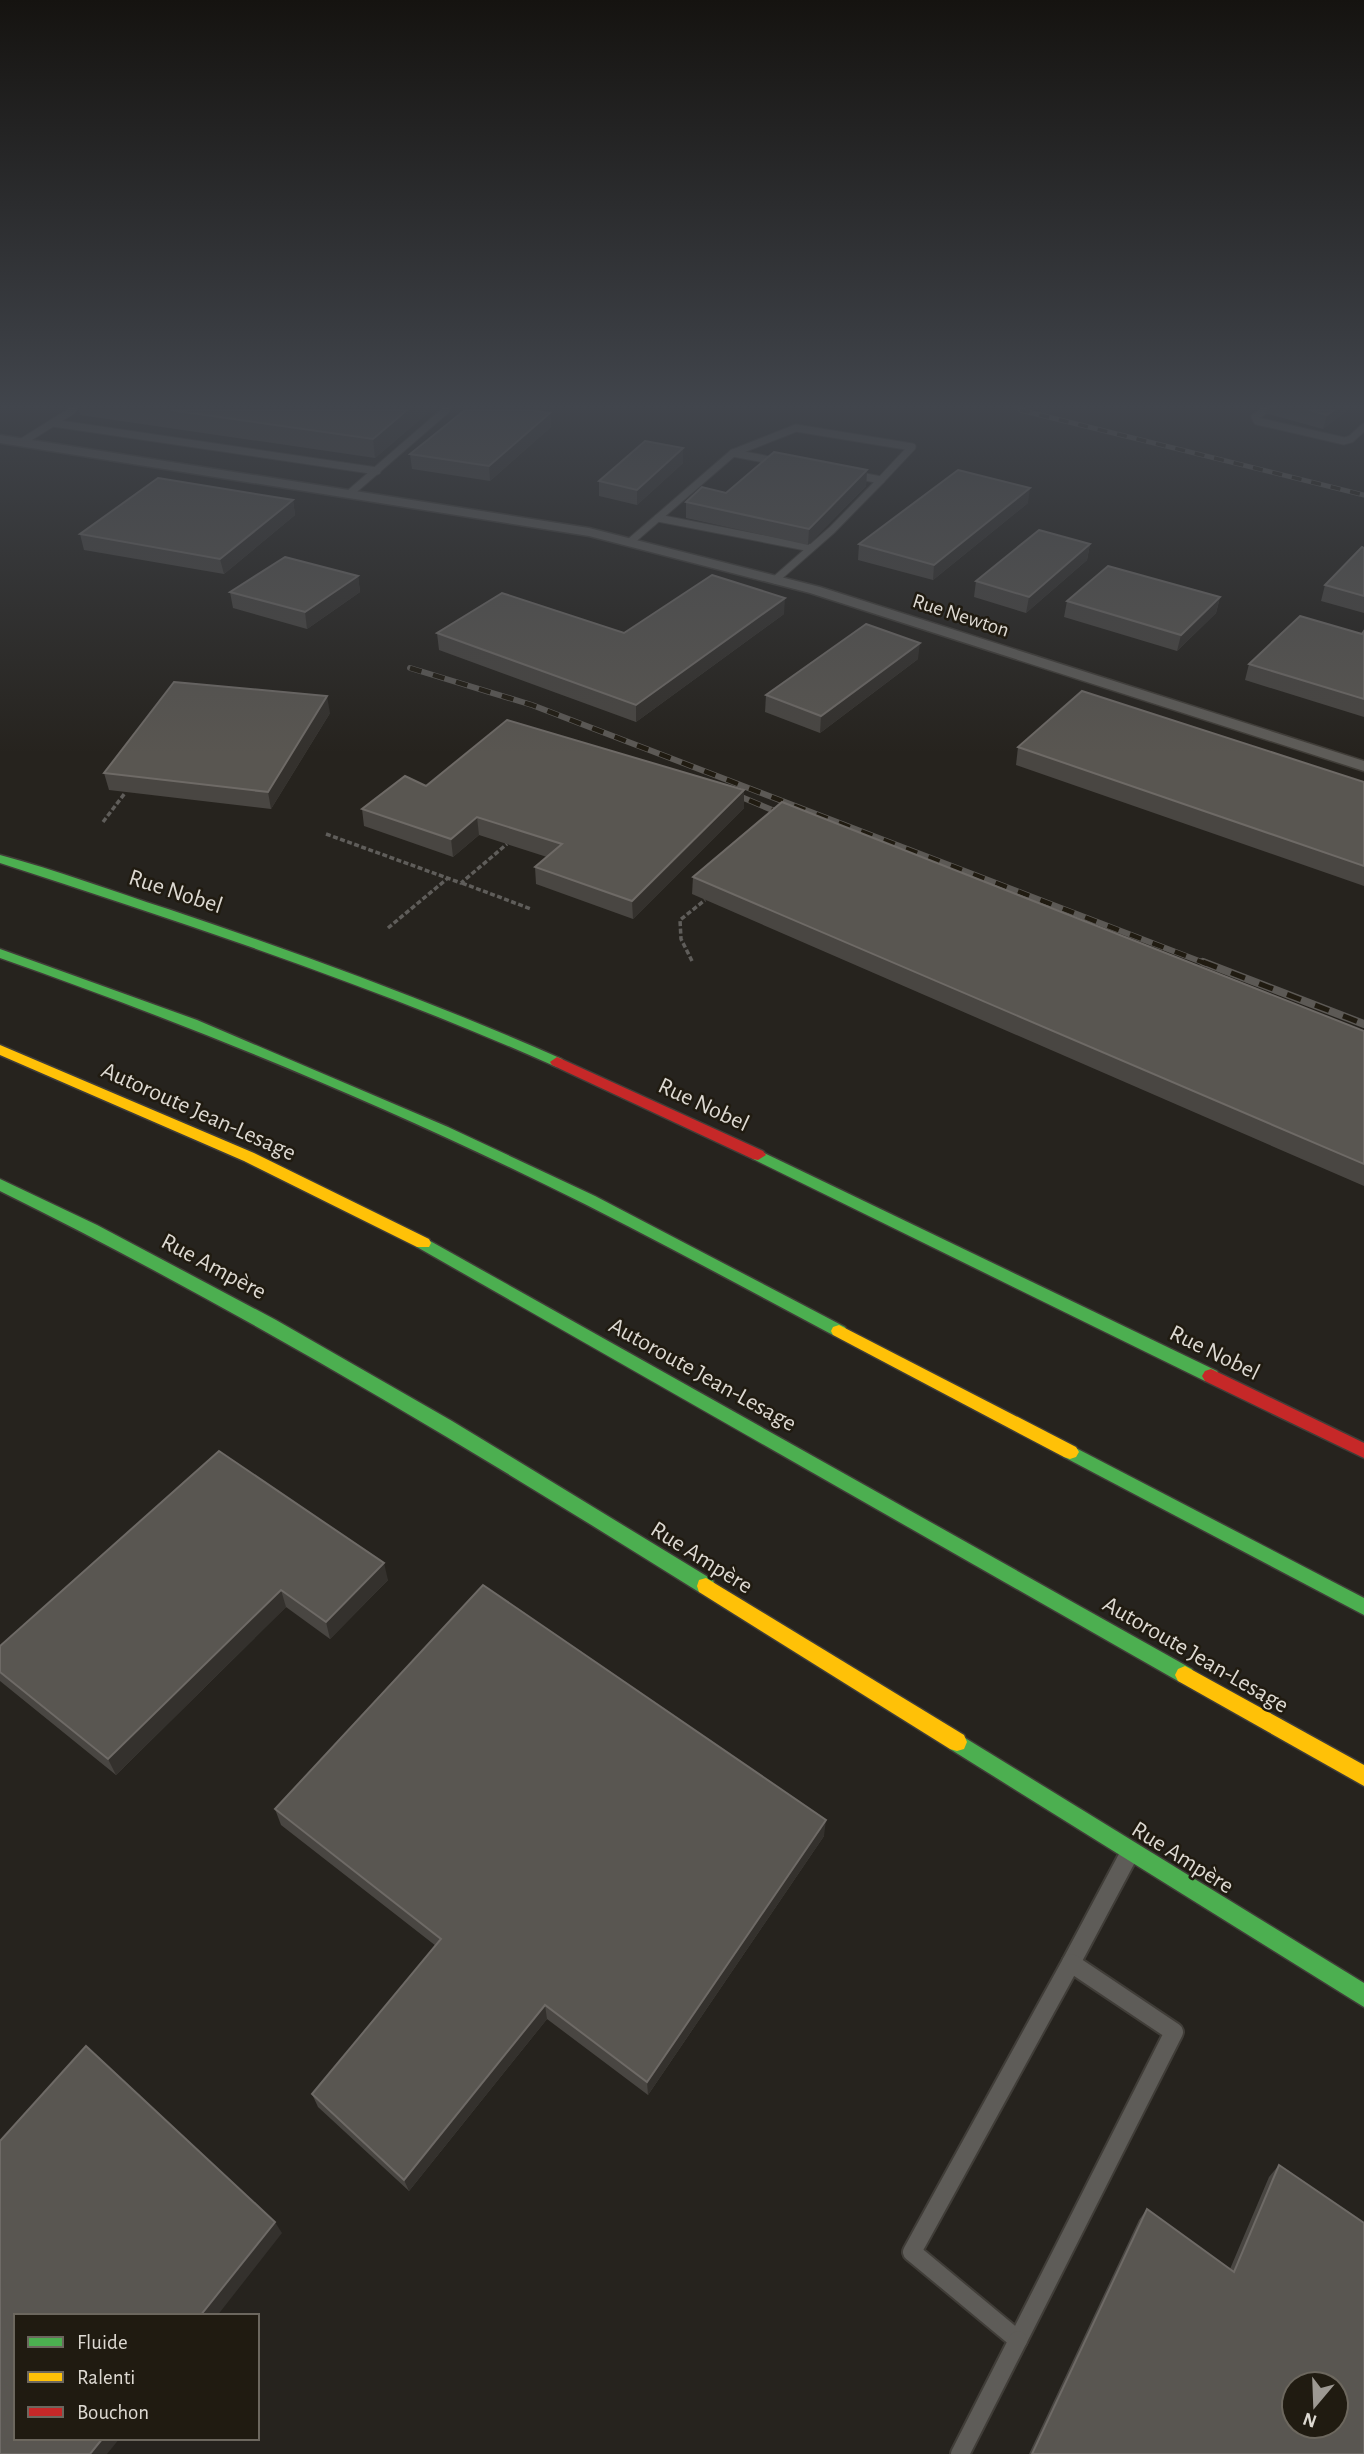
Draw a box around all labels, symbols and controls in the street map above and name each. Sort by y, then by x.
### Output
street label: Rue Newton [910,590,1012,641]
street label: Rue Nobel [126,866,226,918]
street label: Autoroute Jean-Lesage [98,1058,299,1166]
street label: Rue Nobel [655,1074,753,1136]
street label: Rue Ampère [157,1229,270,1304]
street label: Autoroute Jean-Lesage [605,1313,800,1436]
street label: Rue Nobel [1166,1321,1263,1385]
street label: Rue Ampère [646,1517,757,1598]
street label: Autoroute Jean-Lesage [1099,1592,1292,1718]
street label: Rue Ampère [1127,1817,1238,1898]
legend [14,2314,259,2440]
text: Fluide [77,2332,128,2353]
text: Ralenti [77,2367,135,2388]
north arrow [1280,2370,1350,2440]
text: Bouchon [77,2402,149,2423]
text: N [1301,2409,1319,2431]

